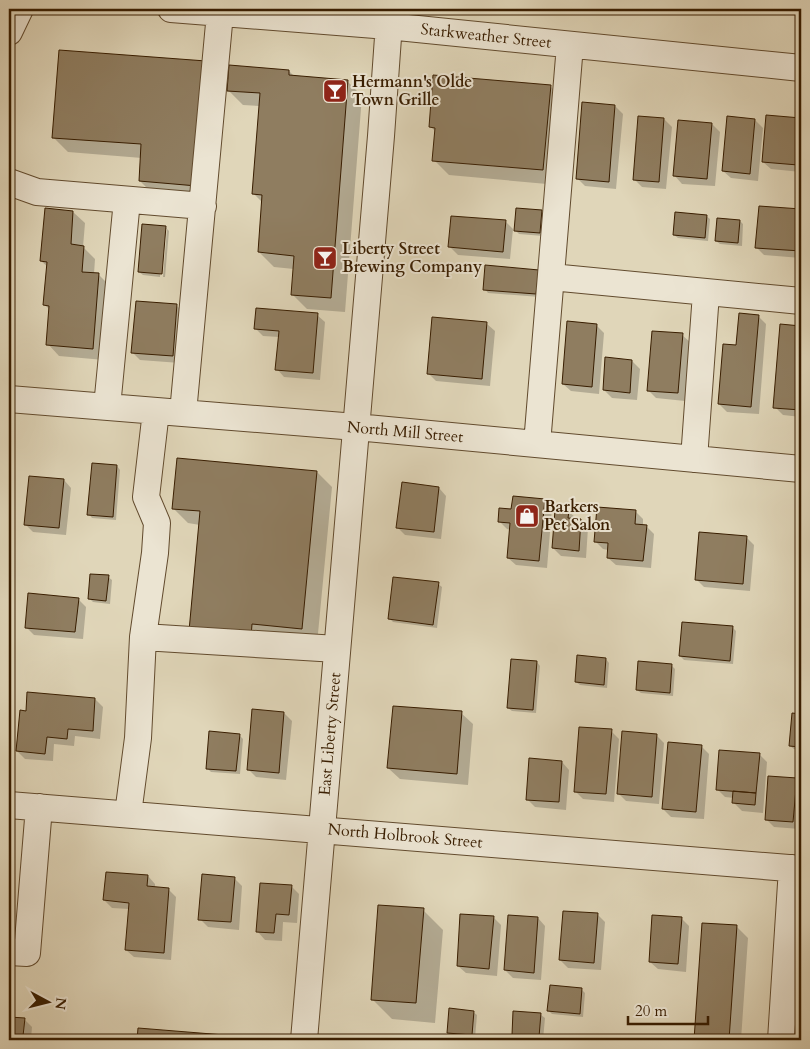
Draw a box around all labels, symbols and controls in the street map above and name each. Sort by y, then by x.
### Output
street label: Starkweather Street [420,18,552,54]
place label: Hermann's Olde Town Grille [352,71,472,111]
bar icon: Hermann's Olde Town Grille [322,78,348,104]
place label: Liberty Street Brewing Company [342,238,482,278]
bar icon: Liberty Street Brewing Company [312,245,338,271]
street label: North Mill Street [346,416,464,448]
place label: Barkers Pet Salon [544,496,611,536]
shop icon: Barkers Pet Salon [514,503,540,529]
street label: East Liberty Street [314,671,346,797]
street label: North Holbrook Street [327,818,483,854]
north arrow [22,976,72,1026]
scale bar [628,994,708,1026]
text: N [50,996,71,1011]
text: 20 m [635,1001,667,1021]

